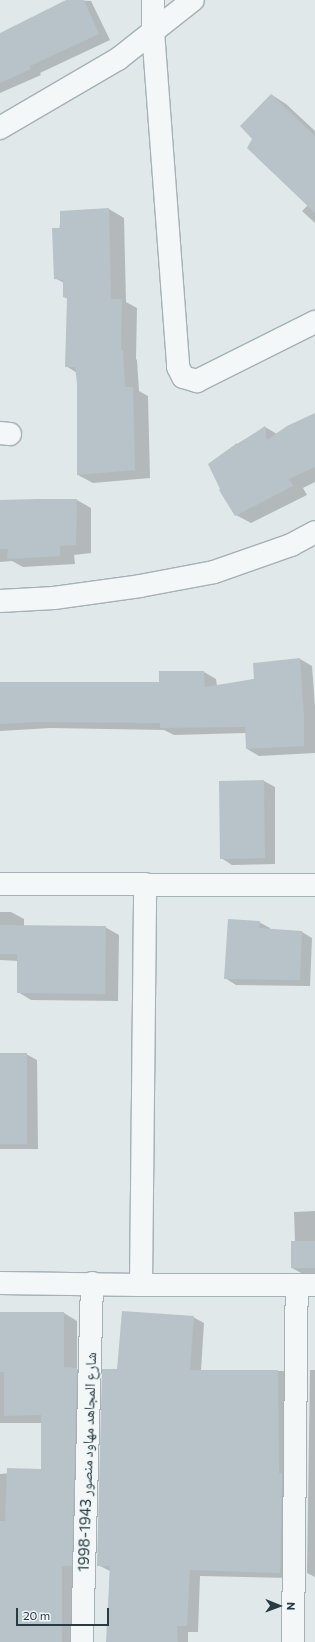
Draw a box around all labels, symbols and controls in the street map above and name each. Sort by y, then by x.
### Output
street label: شارع المجاهد مهاود منصور 1943-1998 [74,1352,100,1572]
north arrow [259,1586,299,1626]
scale bar [18,1600,111,1626]
text: N [285,1602,298,1610]
text: 20 m [23,1608,50,1622]

